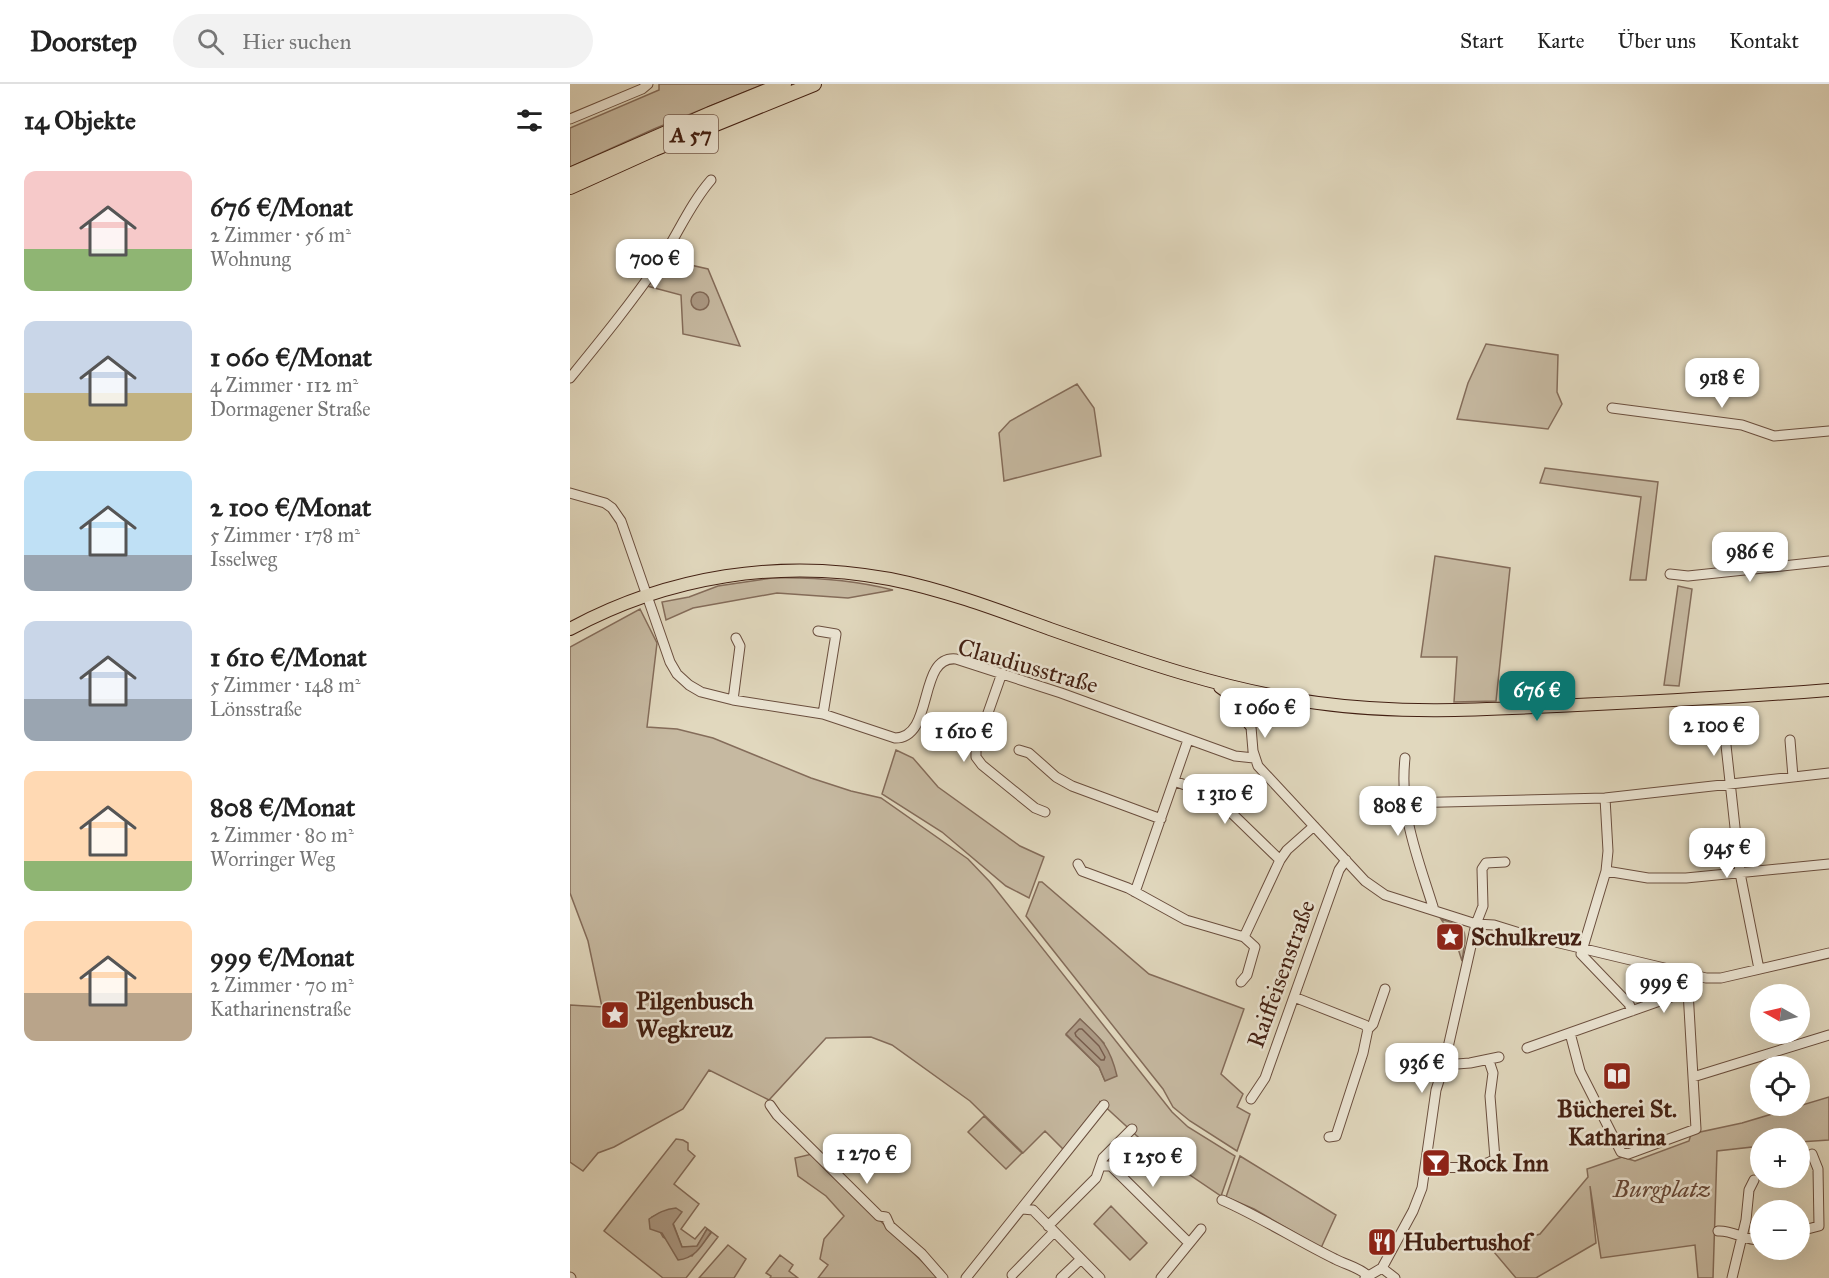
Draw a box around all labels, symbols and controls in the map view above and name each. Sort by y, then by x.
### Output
search box [173,14,593,68]
text: Doorstep [30,24,137,59]
icon: search [194,25,227,58]
text: Hier suchen [242,28,351,55]
text: Start [1460,28,1504,54]
text: Karte [1537,28,1585,54]
text: Über uns [1618,28,1696,54]
text: Kontakt [1729,28,1799,54]
text: 14 Objekte [24,104,136,136]
icon: filters [513,104,546,137]
road number: A 57 [664,115,718,153]
text: 676 €/Monat [210,191,353,223]
icon: home [72,195,144,267]
text: 2 Zimmer · 56 m² [210,223,351,247]
pin: 700 € [613,239,697,290]
text: 700 € [630,246,680,270]
text: Wohnung [210,247,291,271]
text: 1 060 €/Monat [210,341,372,373]
icon: home [72,345,144,417]
pin: 918 € [1680,358,1764,409]
text: 918 € [1699,365,1745,389]
text: 4 Zimmer · 112 m² [210,373,358,397]
text: Dormagener Straße [210,397,371,421]
text: 2 100 €/Monat [210,491,371,523]
icon: home [72,495,144,567]
text: 5 Zimmer · 178 m² [210,523,360,547]
pin: 986 € [1708,532,1792,583]
text: 986 € [1726,539,1774,563]
text: Isselweg [210,547,277,571]
street label: Claudiusstraße [954,632,1102,700]
text: 1 610 €/Monat [210,641,367,673]
icon: home [72,645,144,717]
pin: 676 € [1495,671,1579,722]
text: 5 Zimmer · 148 m² [210,673,361,697]
text: 676 € [1513,678,1561,702]
pin: 1 060 € [1210,688,1320,739]
text: 1 060 € [1234,695,1296,719]
text: Lönsstraße [210,697,302,721]
pin: 2 100 € [1659,706,1769,757]
pin: 1 610 € [909,712,1019,763]
text: 2 100 € [1683,713,1745,737]
text: 1 610 € [935,719,993,743]
pin: 1 310 € [1170,774,1280,825]
text: 1 310 € [1197,781,1253,805]
pin: 808 € [1356,786,1440,837]
text: 808 €/Monat [210,791,355,823]
text: 808 € [1373,793,1423,817]
icon: home [72,795,144,867]
text: 2 Zimmer · 80 m² [210,823,354,847]
pin: 945 € [1685,828,1769,879]
text: 945 € [1703,835,1751,859]
text: Worringer Weg [210,847,335,871]
street label: Raiffeisenstraße [1240,896,1322,1052]
place icon: Schulkreuz [1434,921,1466,953]
place label: Schulkreuz [1471,922,1582,952]
text: 999 €/Monat [210,941,354,973]
icon: home [72,945,144,1017]
pin: 999 € [1622,963,1706,1014]
text: 999 € [1640,970,1688,994]
text: 2 Zimmer · 70 m² [210,973,354,997]
north arrow [1750,984,1810,1044]
map controls [1750,984,1810,1260]
place label: Pilgenbusch Wegkreuz [636,986,754,1044]
text: Katharinenstraße [210,997,351,1021]
place icon: Pilgenbusch Wegkreuz [599,999,631,1031]
pin: 936 € [1380,1043,1464,1094]
text: 936 € [1399,1050,1445,1074]
button: locate [1750,1056,1810,1116]
library icon: Bücherei St. Katharina [1601,1060,1633,1092]
place label: Bücherei St. Katharina [1557,1094,1677,1152]
button: + [1750,1128,1810,1188]
pin: 1 270 € [812,1134,922,1185]
pin: 1 250 € [1098,1137,1208,1188]
text: 1 270 € [837,1141,897,1165]
text: 1 250 € [1123,1144,1183,1168]
bar icon: Rock Inn [1420,1147,1452,1179]
place label: Rock Inn [1457,1148,1549,1178]
park label: Burgplatz [1612,1174,1711,1204]
button: − [1750,1200,1810,1260]
restaurant icon: Hubertushof [1366,1226,1398,1258]
place label: Hubertushof [1403,1227,1534,1257]

